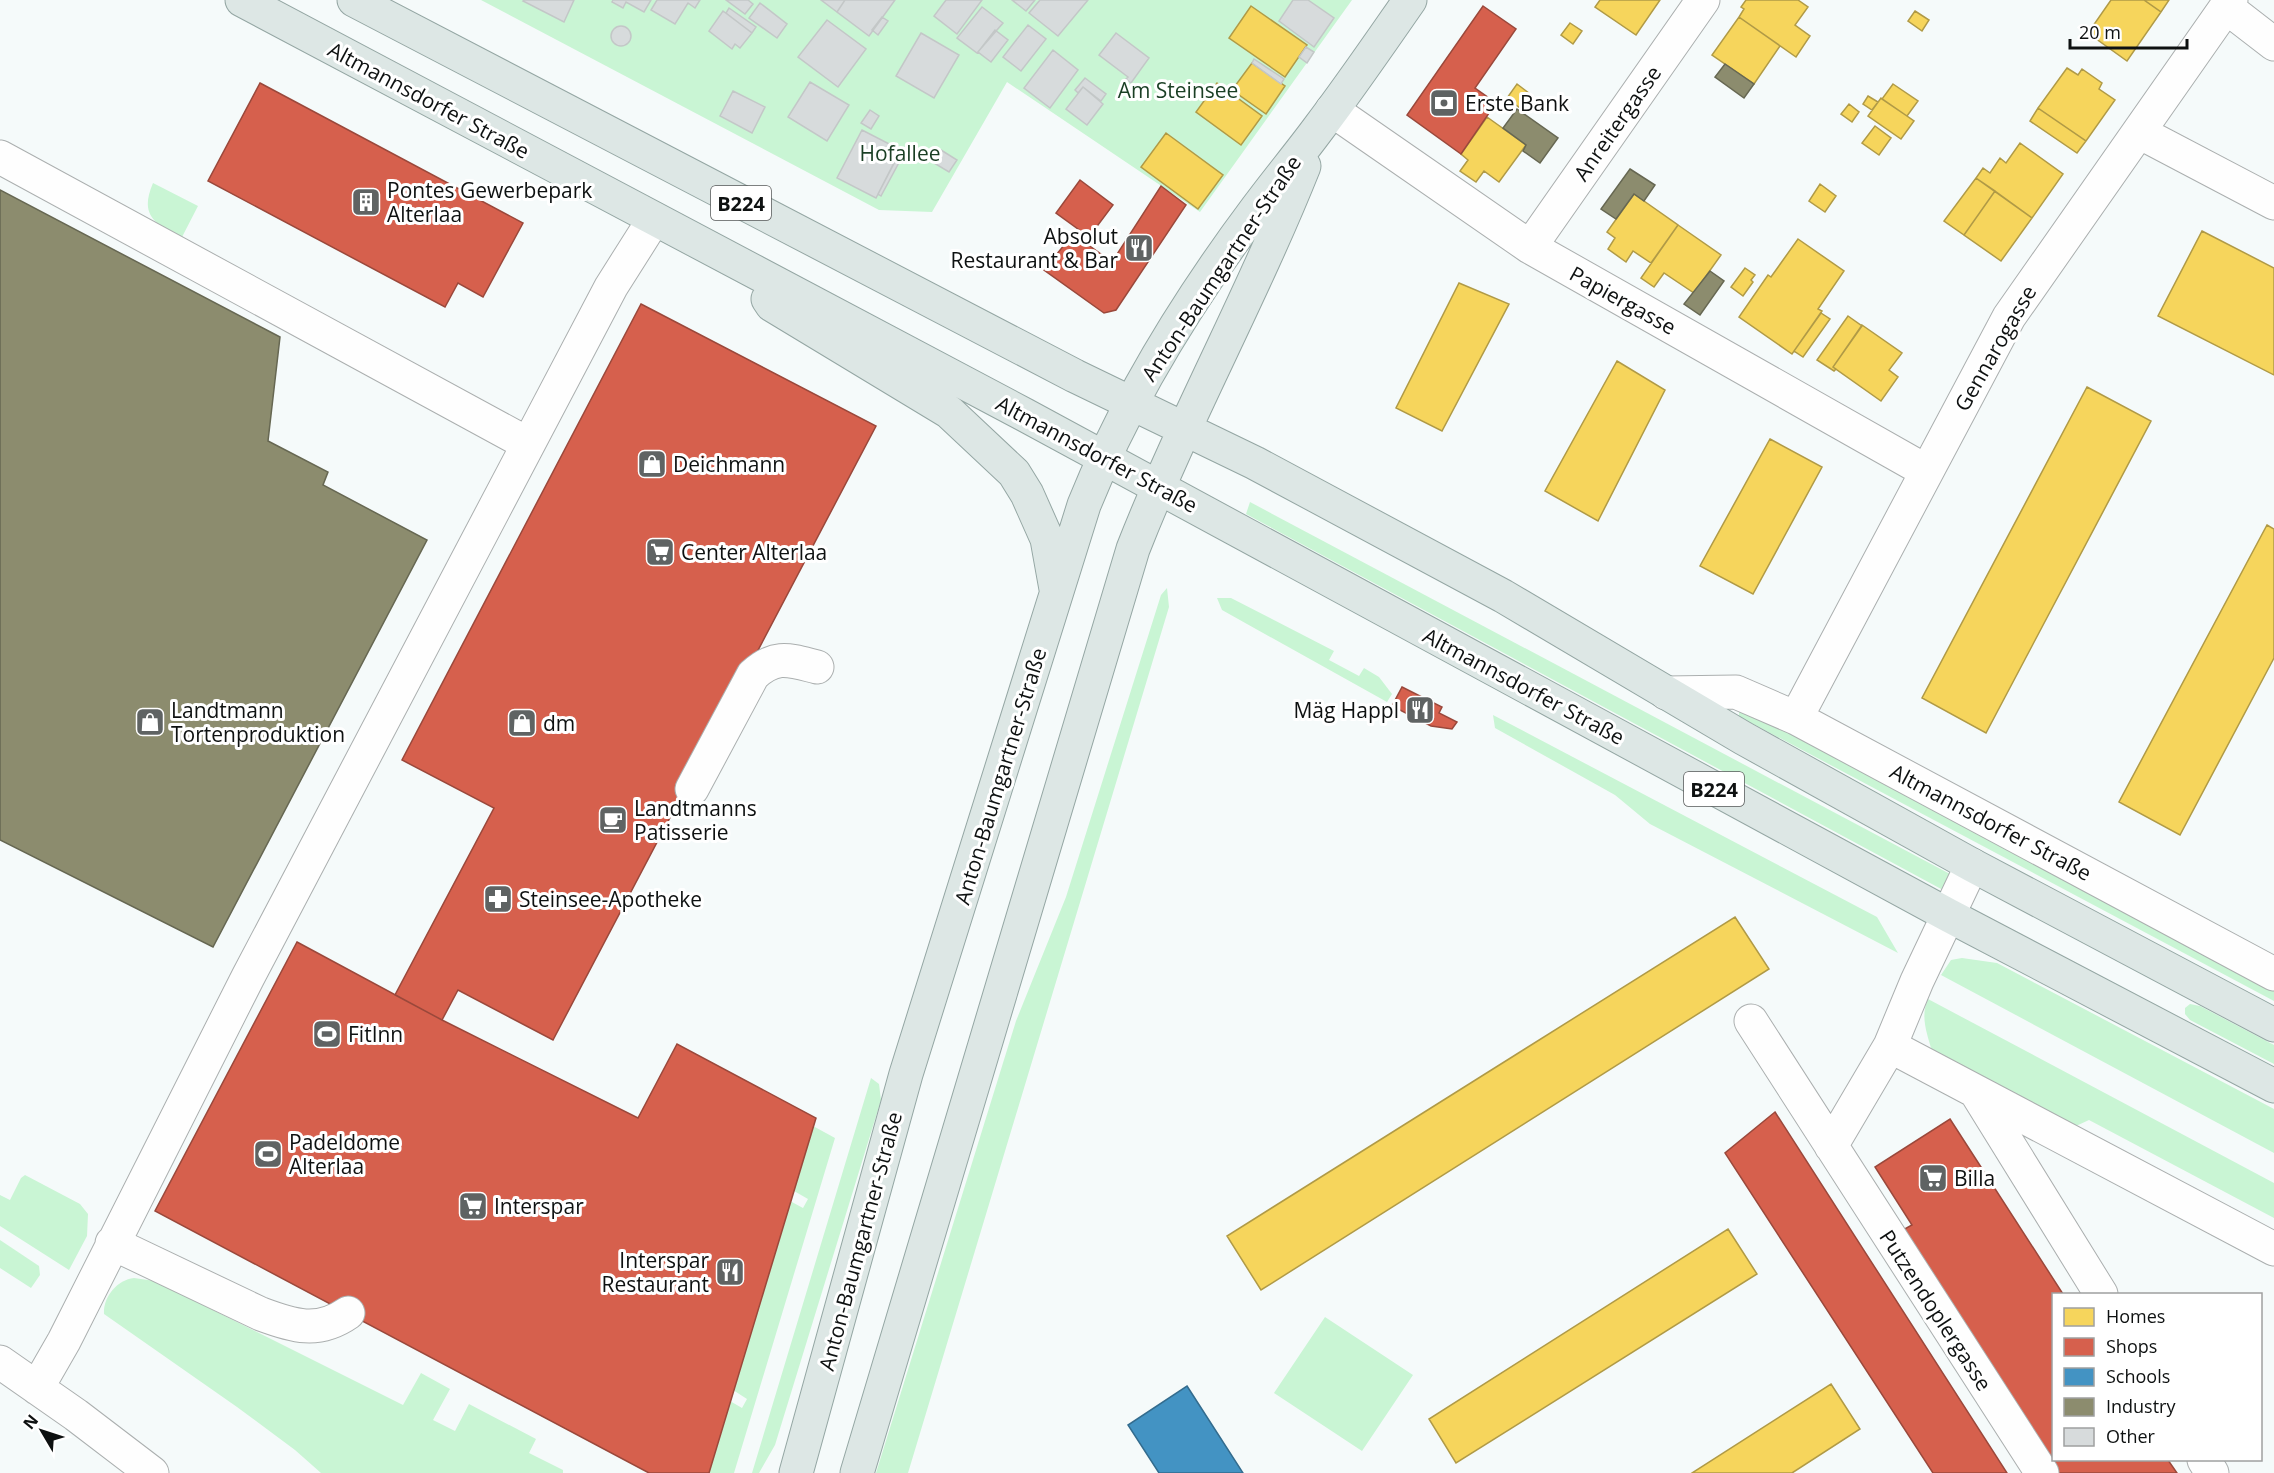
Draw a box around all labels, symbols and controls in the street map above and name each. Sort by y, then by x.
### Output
scale bar [2070,12,2187,50]
text: 20 m [2079,20,2121,44]
street label: Altmannsdorfer Straße [324,35,534,165]
street label: Anreitergasse [1567,60,1667,186]
park label: Am Steinsee [1118,76,1238,104]
bank icon: Erste Bank [1428,87,1460,119]
place label: Erste Bank [1465,89,1569,117]
park label: Hofallee [859,139,941,167]
street label: Anton-Baumgartner-Straße [1135,150,1307,386]
place label: Pontes Gewerbepark Alterlaa [387,176,592,228]
building icon: Pontes Gewerbepark Alterlaa [350,186,382,218]
road number: B224 [711,186,771,220]
place label: Absolut Restaurant & Bar [951,222,1118,274]
restaurant icon: Absolut Restaurant & Bar [1123,232,1155,264]
street label: Papiergasse [1565,259,1681,341]
street label: Gennarogasse [1948,280,2042,416]
street label: Altmannsdorfer Straße [992,389,1202,519]
shop icon: Deichmann [636,448,668,480]
place label: Deichmann [673,450,785,478]
supermarket icon: Center Alterlaa [644,536,676,568]
place label: Center Alterlaa [681,538,827,566]
street label: Altmannsdorfer Straße [1419,621,1629,751]
street label: Anton-Baumgartner-Straße [948,644,1052,908]
restaurant icon: Mäg Happl [1404,694,1436,726]
place label: Landtmann Tortenproduktion [171,696,345,748]
place label: Mäg Happl [1293,696,1399,724]
shop icon: Landtmann Tortenproduktion [134,706,166,738]
shop icon: dm [506,707,538,739]
place label: dm [543,709,575,737]
street label: Altmannsdorfer Straße [1886,757,2096,887]
road number: B224 [1684,772,1744,806]
place label: Landtmanns Patisserie [634,794,757,846]
cafe icon: Landtmanns Patisserie [597,804,629,836]
pharmacy icon: Steinsee-Apotheke [482,883,514,915]
place label: Steinsee-Apotheke [519,885,702,913]
sports icon: FitInn [311,1018,343,1050]
place label: FitInn [348,1020,403,1048]
street label: Anton-Baumgartner-Straße [812,1109,908,1373]
place label: Padeldome Alterlaa [289,1128,400,1180]
sports icon: Padeldome Alterlaa [252,1138,284,1170]
supermarket icon: Billa [1917,1162,1949,1194]
place label: Billa [1954,1164,1995,1192]
supermarket icon: Interspar [457,1190,489,1222]
place label: Interspar [494,1192,584,1220]
street label: Putzendoplergasse [1873,1224,1999,1396]
place label: Interspar Restaurant [602,1246,709,1298]
restaurant icon: Interspar Restaurant [714,1256,746,1288]
legend [2052,1293,2262,1461]
text: Homes [2106,1304,2165,1328]
text: Shops [2106,1334,2157,1358]
text: Schools [2106,1364,2170,1388]
text: Industry [2106,1394,2176,1418]
north arrow [12,1401,72,1461]
text: N [18,1410,43,1434]
text: Other [2106,1424,2156,1448]

